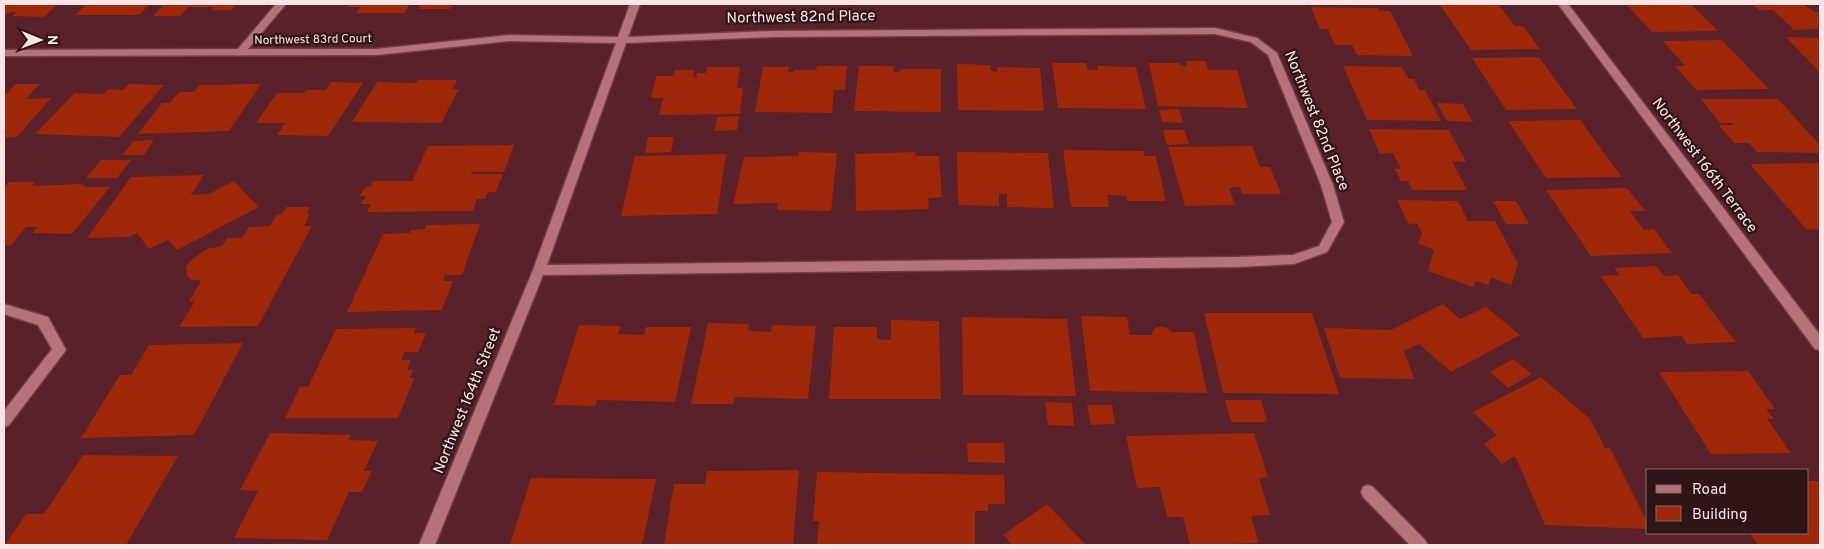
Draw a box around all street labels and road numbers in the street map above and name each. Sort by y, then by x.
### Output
street label: Northwest 82nd Place [726,7,876,29]
street label: Northwest 83rd Court [254,31,372,49]
street label: Northwest 82nd Place [1279,48,1353,194]
street label: Northwest 166th Terrace [1647,95,1761,237]
street label: Northwest 164th Street [430,325,506,477]

